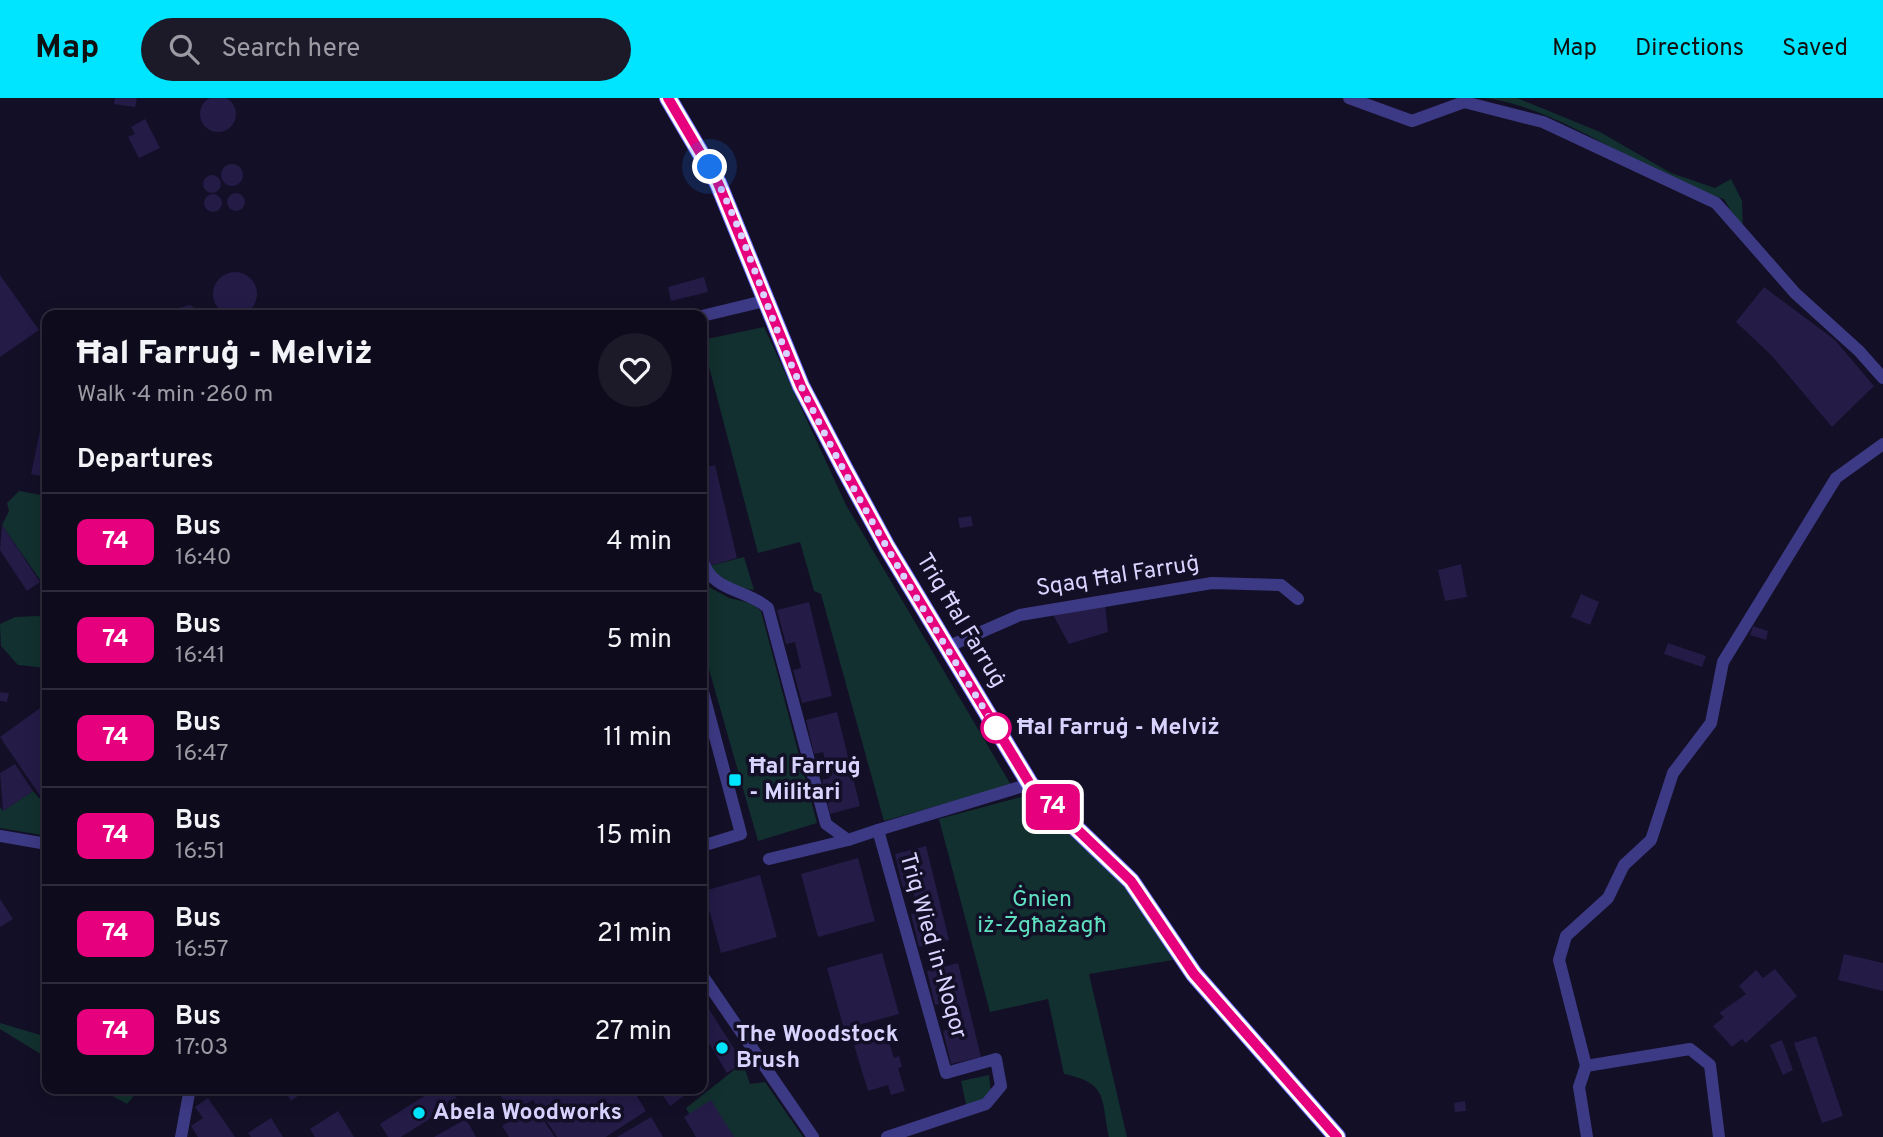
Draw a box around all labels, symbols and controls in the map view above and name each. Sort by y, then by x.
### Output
search box [141,18,631,81]
text: Map [35,28,99,70]
icon: search [165,30,203,68]
text: Search here [221,33,360,66]
text: Map [1552,34,1597,64]
text: Directions [1635,34,1744,64]
text: Saved [1782,34,1848,64]
your location [692,149,727,184]
button: heart [598,333,672,407]
text: Ħal Farruġ - Melviż [77,334,373,376]
text: Walk · 4 min · 260 m [77,381,273,410]
text: Departures [77,444,214,477]
text: Bus [175,511,221,544]
text: 4 min [606,526,672,559]
text: 74 [102,527,129,557]
text: 16:40 [175,544,232,573]
street label: Triq Ħal Farruġ [908,548,1012,694]
street label: Sqaq Ħal Farruġ [1034,550,1202,604]
text: Bus [175,609,221,642]
text: 5 min [606,624,672,657]
text: 74 [102,625,129,655]
text: 16:41 [175,642,225,671]
text: Bus [175,707,221,740]
marker: Ħal Farruġ - Melviż [981,713,1011,743]
place label: Ħal Farruġ - Melviż [1017,714,1220,743]
text: 11 min [603,722,672,755]
text: 74 [102,723,129,753]
text: 16:47 [175,740,229,769]
place label: Ħal Farruġ - Militari [749,753,861,808]
marker: Ħal Farruġ - Militari [727,772,743,788]
line badge: 74 [1021,784,1084,830]
text: 74 [1040,792,1066,822]
text: Bus [175,805,221,838]
text: 15 min [597,820,672,853]
text: 74 [102,821,129,851]
text: 16:51 [175,838,225,867]
street label: Triq Wied in-Noqor [892,850,972,1042]
park label: Ġnien iż-Żgħażagħ [977,885,1107,941]
text: Bus [175,903,221,936]
text: 21 min [597,918,672,951]
text: 74 [102,919,129,949]
text: 16:57 [175,936,229,965]
text: Bus [175,1001,221,1034]
text: 27 min [594,1016,672,1049]
text: 74 [102,1017,129,1047]
place label: The Woodstock Brush [736,1021,899,1076]
text: 17:03 [175,1034,228,1063]
marker: The Woodstock Brush [714,1040,730,1056]
place label: Abela Woodworks [433,1099,622,1128]
marker: Abela Woodworks [411,1105,427,1121]

